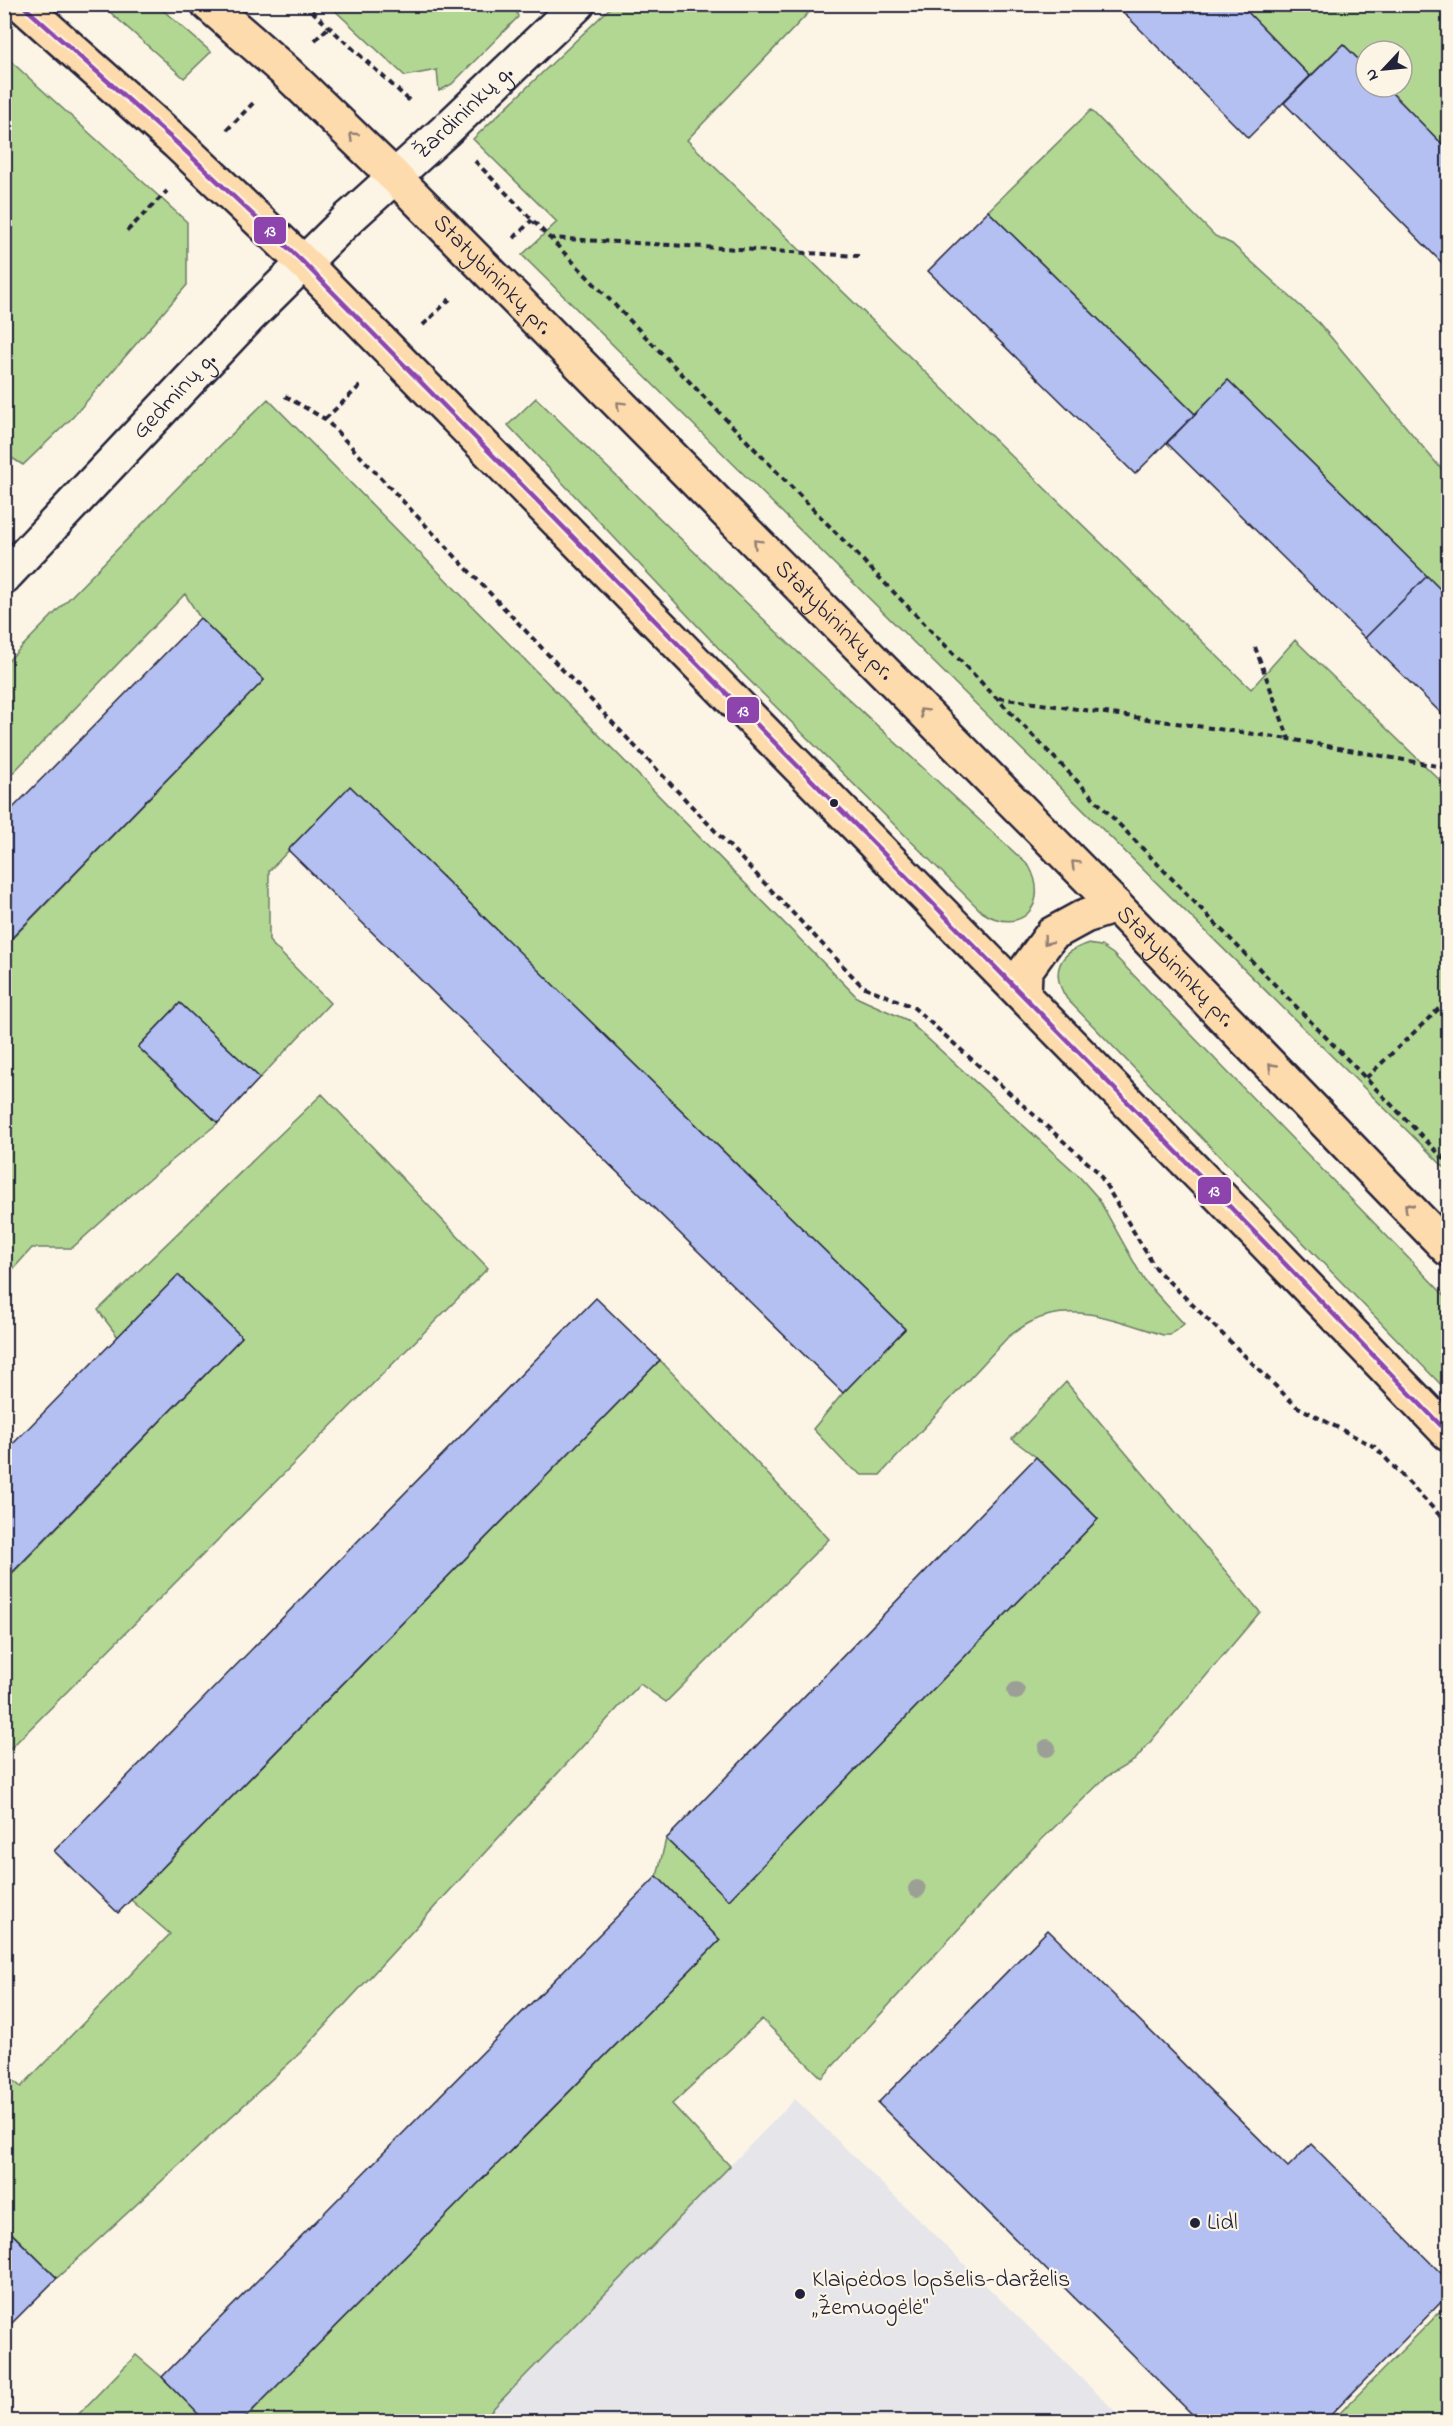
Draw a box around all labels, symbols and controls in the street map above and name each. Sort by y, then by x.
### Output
north arrow [1354,39,1414,99]
street label: Žardininkų g. [406,57,522,168]
text: N [1359,64,1385,85]
one-way arrow [349,133,360,144]
street label: Statybininkų pr. [424,207,560,344]
line badge: 13 [253,216,287,245]
text: 13 [264,220,276,244]
street label: Gedminų g. [124,344,225,448]
one-way arrow [616,401,627,412]
one-way arrow [753,540,764,551]
street label: Statybininkų pr. [766,552,902,690]
line badge: 13 [726,696,760,724]
text: 13 [737,700,749,724]
one-way arrow [920,708,931,719]
unlabelled marker [828,797,840,809]
one-way arrow [1071,861,1082,872]
street label: Statybininkų pr. [1107,898,1243,1036]
one-way arrow [1043,935,1054,946]
one-way arrow [1268,1064,1279,1074]
line badge: 13 [1197,1176,1232,1205]
text: 13 [1208,1180,1220,1204]
one-way arrow [1404,1204,1415,1214]
place label: Lidl [1207,2206,1238,2241]
marker: Lidl [1188,2216,1202,2230]
place label: Klaipėdos lopšelis-darželis „Žemuogėlė“ [812,2263,1070,2326]
marker: Klaipėdos lopšelis-darželis „Žemuogėlė“ [793,2287,807,2301]

